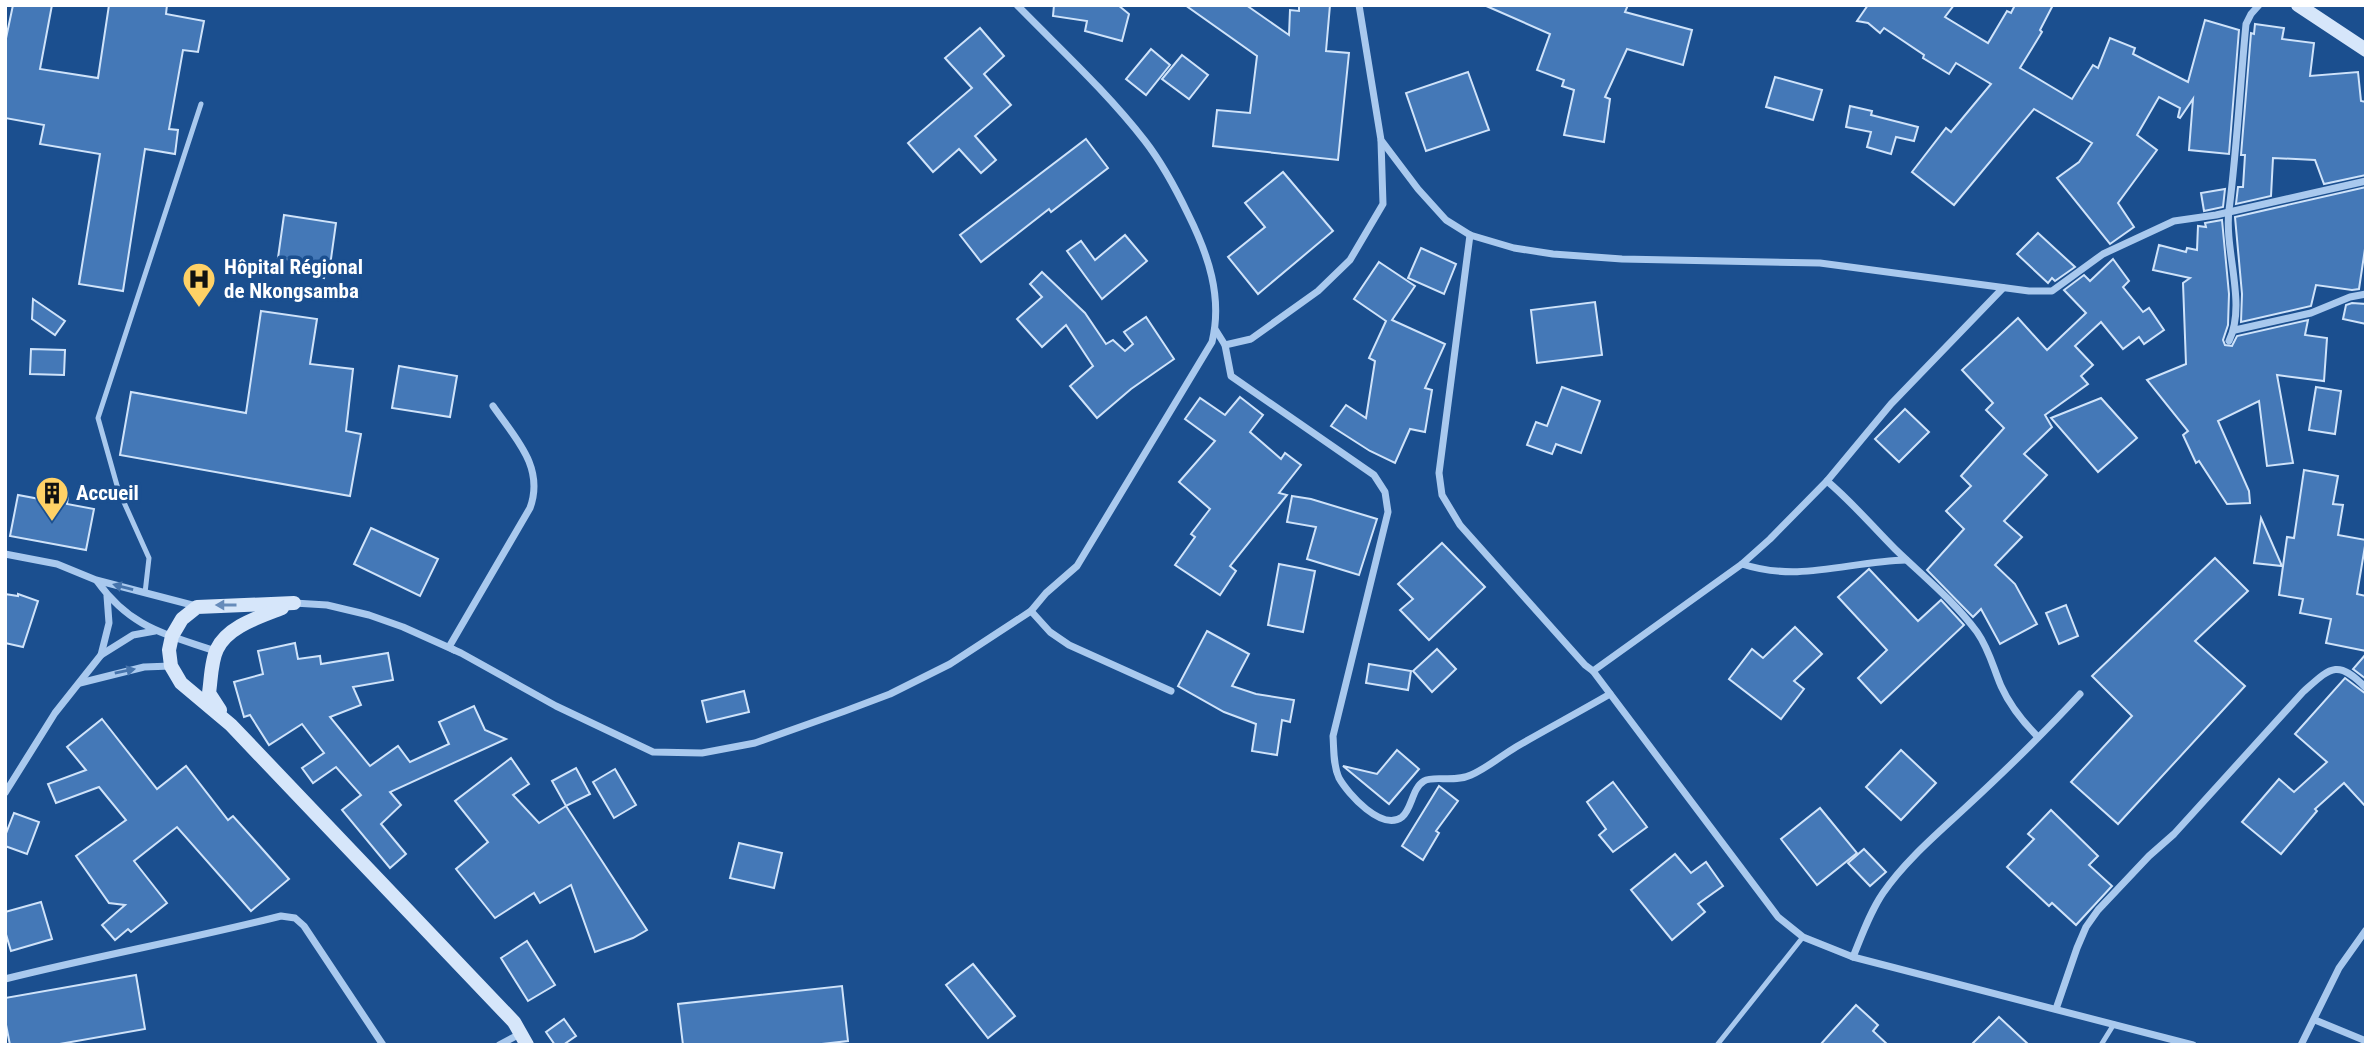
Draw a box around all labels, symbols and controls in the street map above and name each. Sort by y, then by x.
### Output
place label: Hôpital Régional de Nkongsamba [224,255,363,303]
hospital icon: Hôpital Régional de Nkongsamba [180,260,218,309]
building icon: Accueil [33,474,71,523]
place label: Accueil [76,481,139,505]
one-way arrow [112,581,134,592]
one-way arrow [215,599,237,611]
one-way arrow [114,665,136,676]

